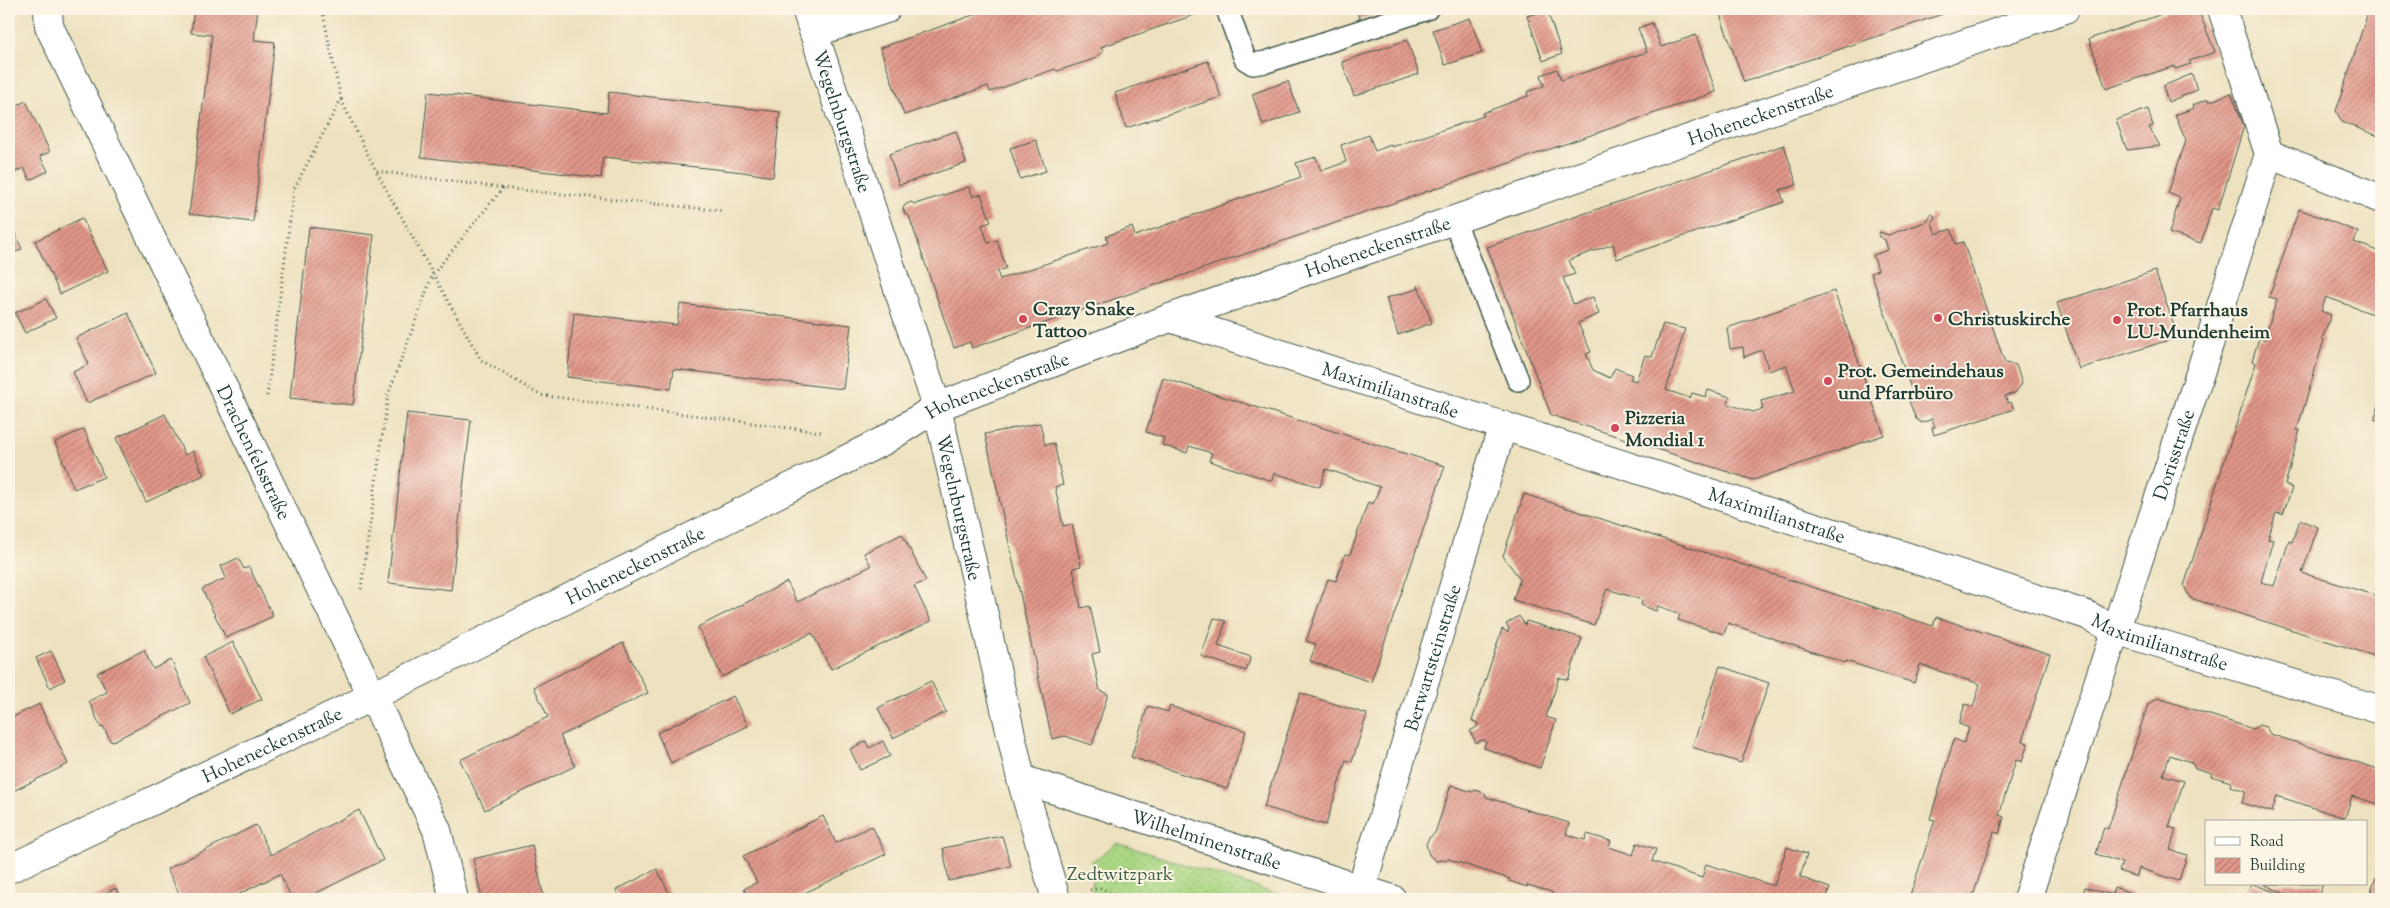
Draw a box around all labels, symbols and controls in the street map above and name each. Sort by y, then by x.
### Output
street label: Wegelnburgstraße [804,47,877,197]
street label: Hoheneckenstraße [1685,79,1838,154]
street label: Hoheneckenstraße [1302,211,1455,286]
place label: Crazy Snake Tattoo [1033,297,1135,346]
place label: Prot. Pfarrhaus LU-Mundenheim [2127,298,2270,347]
place label: Christuskirche [1948,307,2070,334]
marker: Christuskirche [1932,312,1944,324]
marker: Crazy Snake Tattoo [1017,313,1029,325]
marker: Prot. Pfarrhaus LU-Mundenheim [2111,314,2123,326]
street label: Hoheneckenstraße [921,347,1074,427]
street label: Maximilianstraße [1318,357,1462,427]
place label: Prot. Gemeindehaus und Pfarrbüro [1838,359,2004,408]
marker: Prot. Gemeindehaus und Pfarrbüro [1822,375,1834,387]
street label: Drachenfelsstraße [208,381,296,525]
place label: Pizzeria Mondial 1 [1625,406,1705,455]
street label: Dorisstraße [2148,406,2203,504]
marker: Pizzeria Mondial 1 [1609,422,1621,434]
street label: Wegelnburgstraße [928,432,987,584]
street label: Maximilianstraße [1704,482,1848,552]
street label: Hoheneckenstraße [562,521,710,613]
street label: Berwartsteinstraße [1399,581,1469,735]
street label: Maximilianstraße [2085,609,2231,679]
street label: Hoheneckenstraße [198,701,348,791]
street label: Wilhelminenstraße [1127,804,1285,878]
legend [2205,820,2368,886]
text: Road [2250,832,2284,853]
text: Building [2250,856,2305,877]
park label: Zedtwitzpark [1067,862,1174,889]

